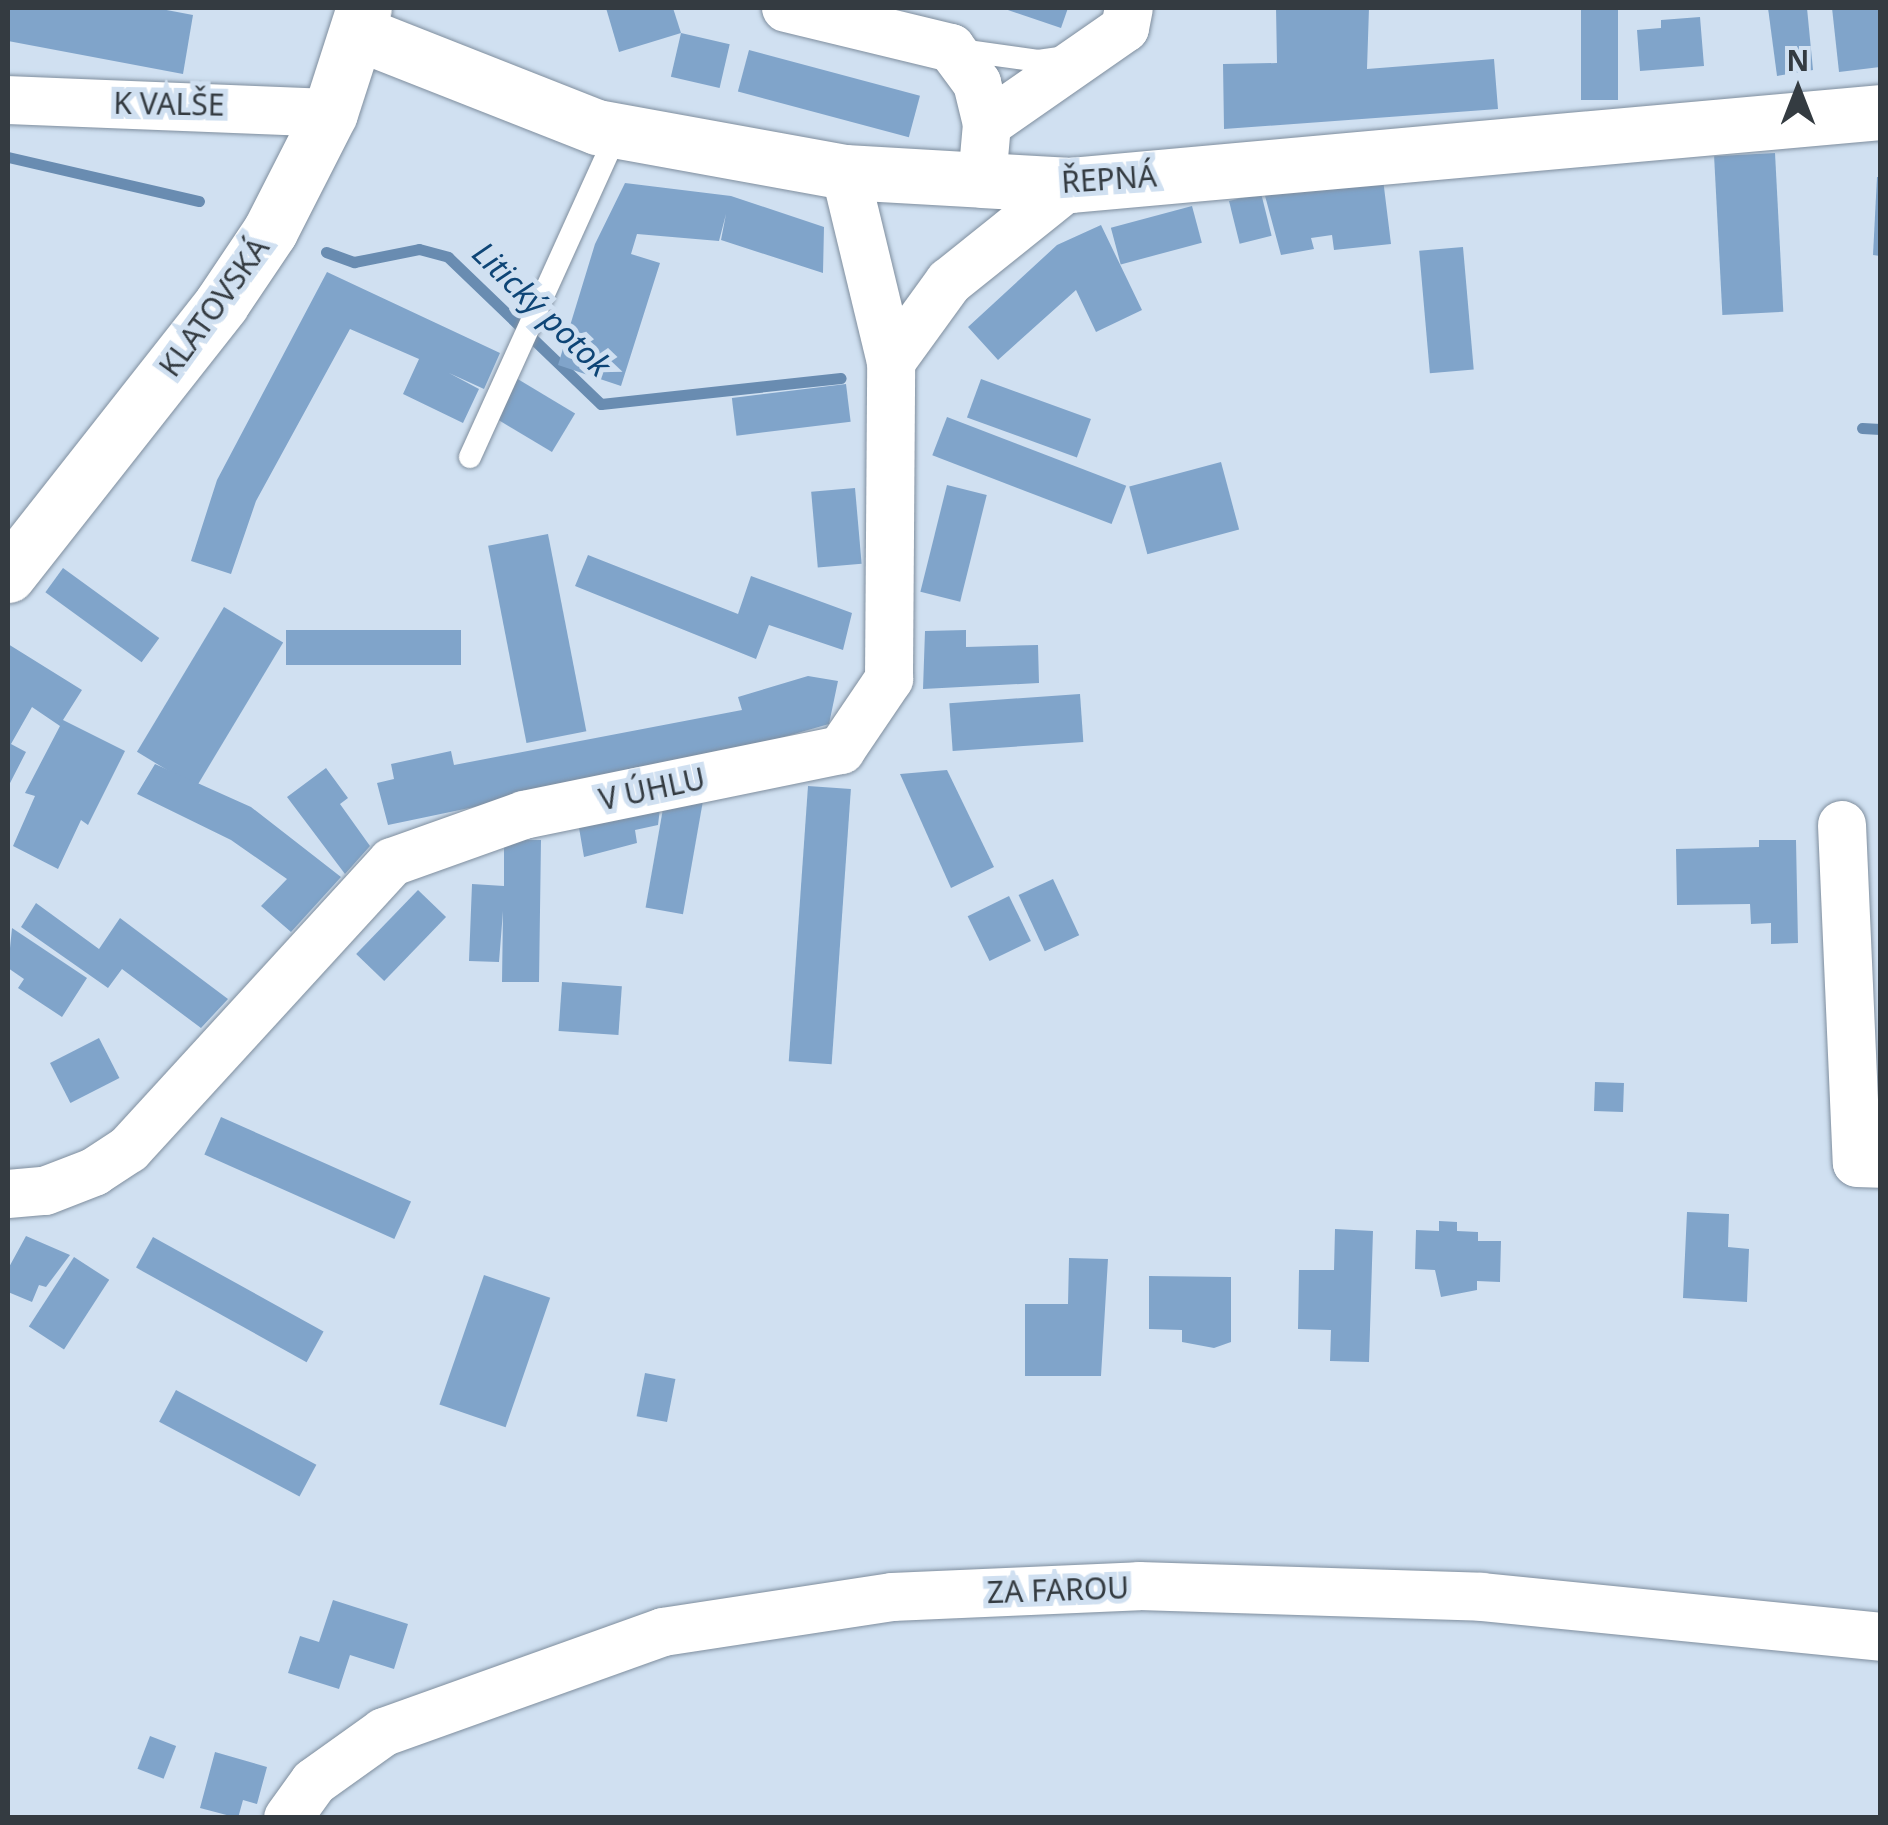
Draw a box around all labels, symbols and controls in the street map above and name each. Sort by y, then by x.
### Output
north arrow [1748,40,1848,140]
text: N [1787,41,1809,79]
street label: K VALŠE [113,85,225,123]
street label: ŘEPNÁ [1060,158,1158,200]
street label: KLATOVSKÁ [152,231,276,383]
water label: Litický potok [465,234,619,384]
street label: V ÚHLU [596,760,708,818]
street label: ZA FAROU [986,1570,1130,1610]

